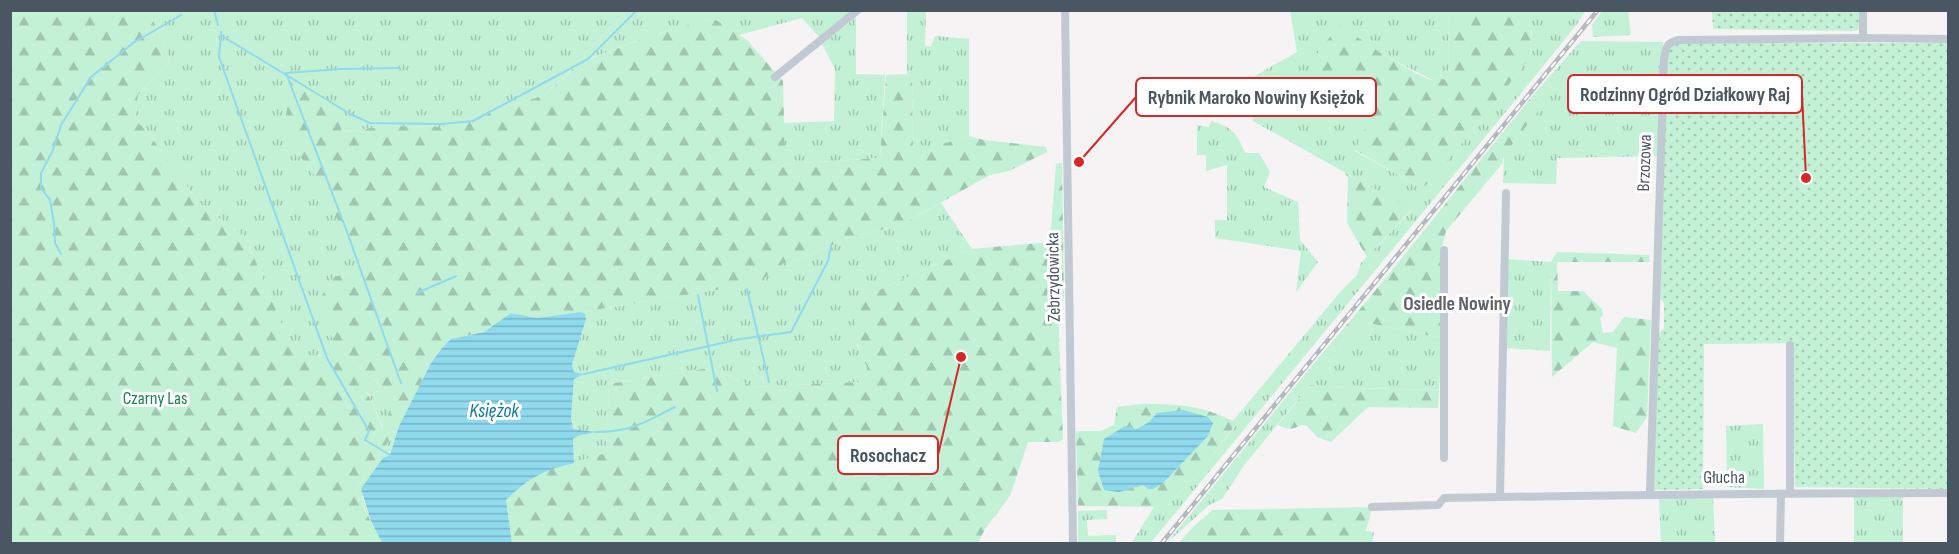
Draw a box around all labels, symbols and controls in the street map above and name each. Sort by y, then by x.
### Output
callout: Rodzinny Ogród Działkowy Raj [1568,75,1802,113]
callout: Rybnik Maroko Nowiny Księżok [1136,78,1376,116]
text: Rodzinny Ogród Działkowy Raj [1580,83,1790,107]
text: Rybnik Maroko Nowiny Księżok [1148,86,1365,110]
street label: Brzozowa [1633,134,1656,192]
street label: Zebrzydowicka [1042,232,1065,322]
district label: Osiedle Nowiny [1403,292,1512,316]
park label: Czarny Las [123,388,187,409]
water label: Księżok [469,399,519,423]
callout: Rosochacz [838,436,938,474]
text: Rosochacz [850,444,926,468]
street label: Głucha [1703,467,1745,488]

